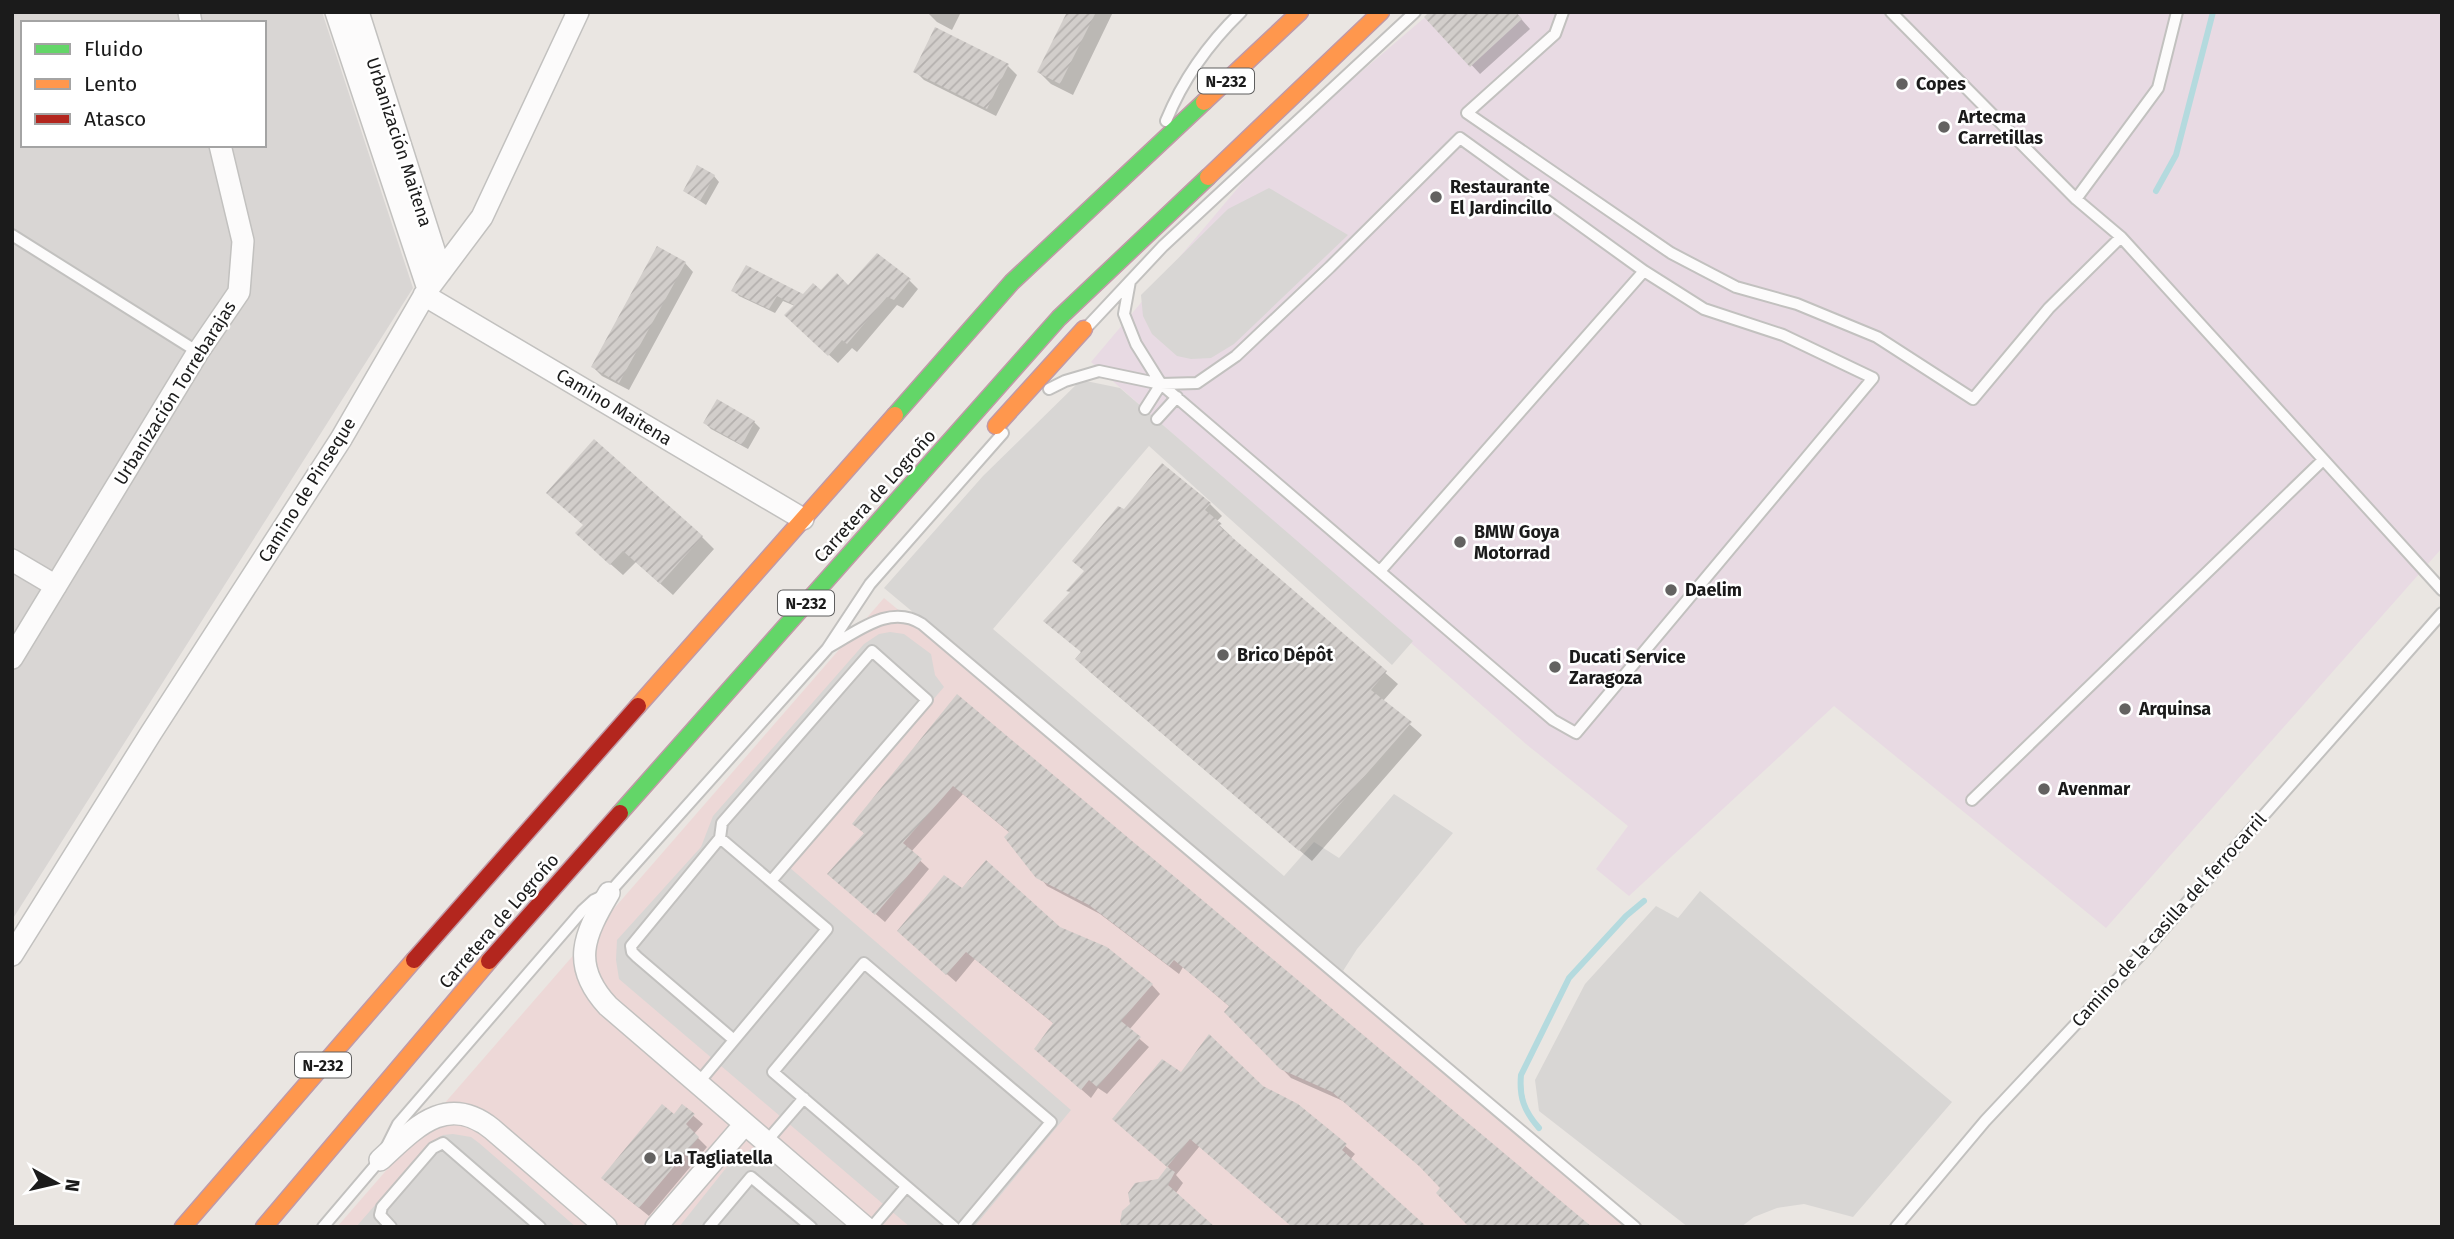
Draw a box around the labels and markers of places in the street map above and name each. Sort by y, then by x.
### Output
place label: Copes [1916,73,1966,95]
marker: Copes [1894,76,1910,92]
place label: Artecma Carretillas [1957,106,2043,149]
marker: Artecma Carretillas [1936,119,1952,135]
place label: Restaurante El Jardincillo [1450,176,1552,219]
marker: Restaurante El Jardincillo [1428,189,1444,205]
place label: BMW Goya Motorrad [1474,521,1560,564]
marker: BMW Goya Motorrad [1452,534,1468,550]
place label: Daelim [1685,579,1742,601]
marker: Daelim [1663,582,1679,598]
place label: Brico Dépôt [1237,644,1334,666]
place label: Ducati Service Zaragoza [1569,646,1686,689]
marker: Brico Dépôt [1215,647,1231,663]
marker: Ducati Service Zaragoza [1547,659,1563,675]
place label: Arquinsa [2138,698,2211,720]
marker: Arquinsa [2117,701,2133,717]
place label: Avenmar [2057,778,2131,800]
marker: Avenmar [2036,781,2052,797]
place label: La Tagliatella [664,1147,773,1169]
marker: La Tagliatella [642,1150,658,1166]

